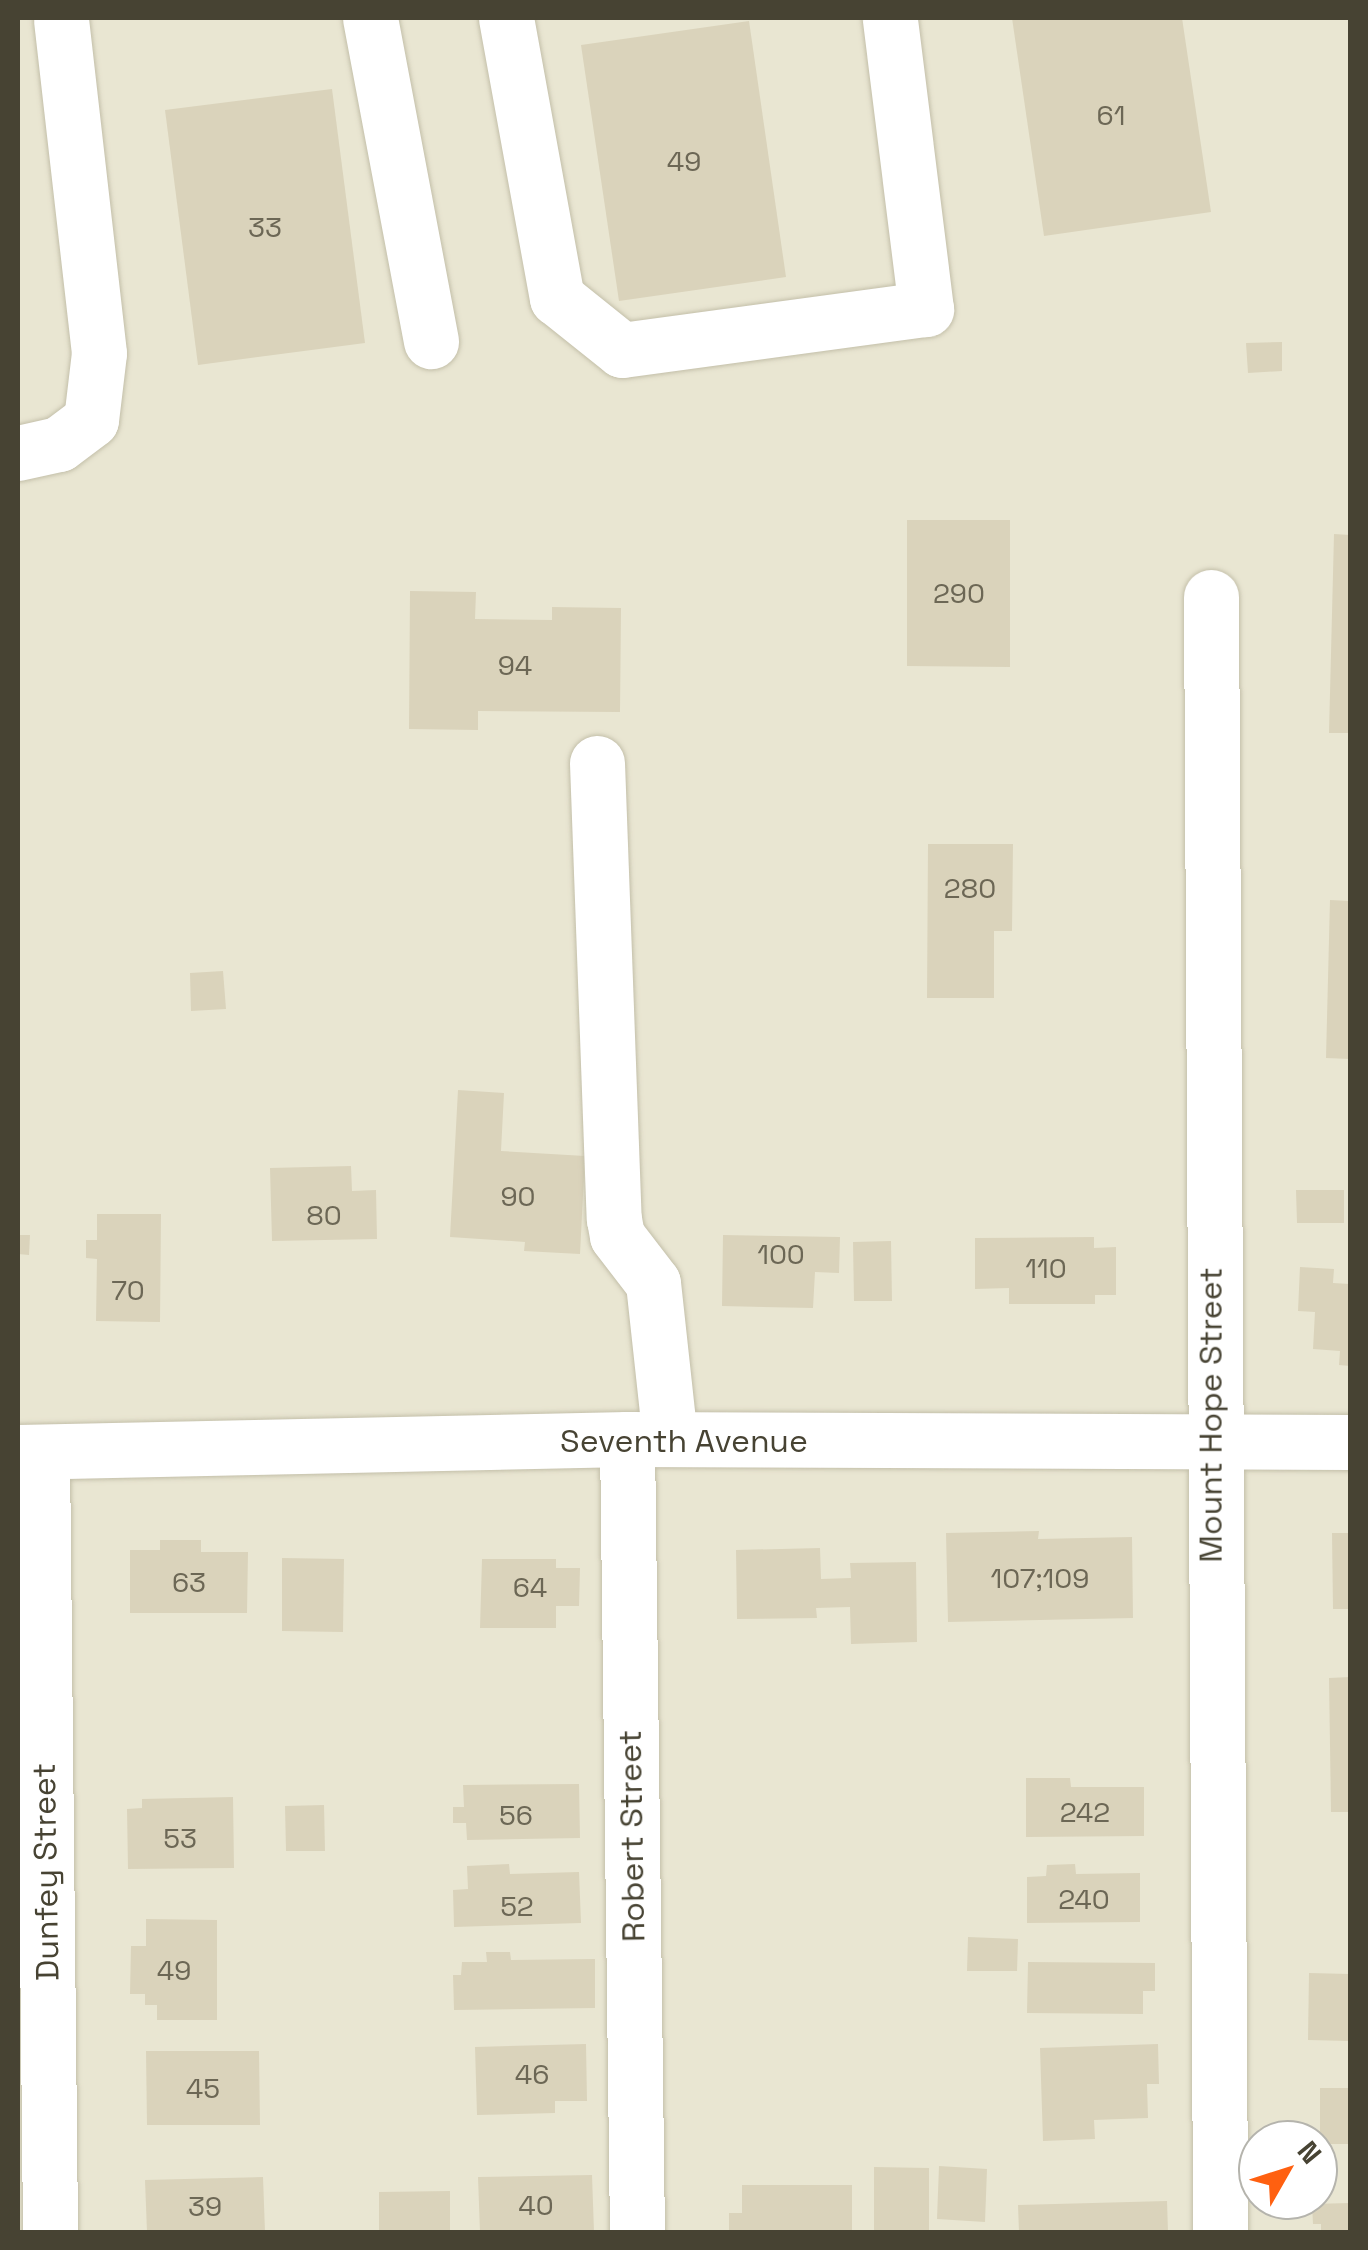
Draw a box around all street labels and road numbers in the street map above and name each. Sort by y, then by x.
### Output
street label: Mount Hope Street [1192,1267,1230,1563]
street label: Seventh Avenue [560,1422,808,1460]
street label: Robert Street [611,1730,653,1942]
street label: Dunfey Street [25,1763,67,1981]

